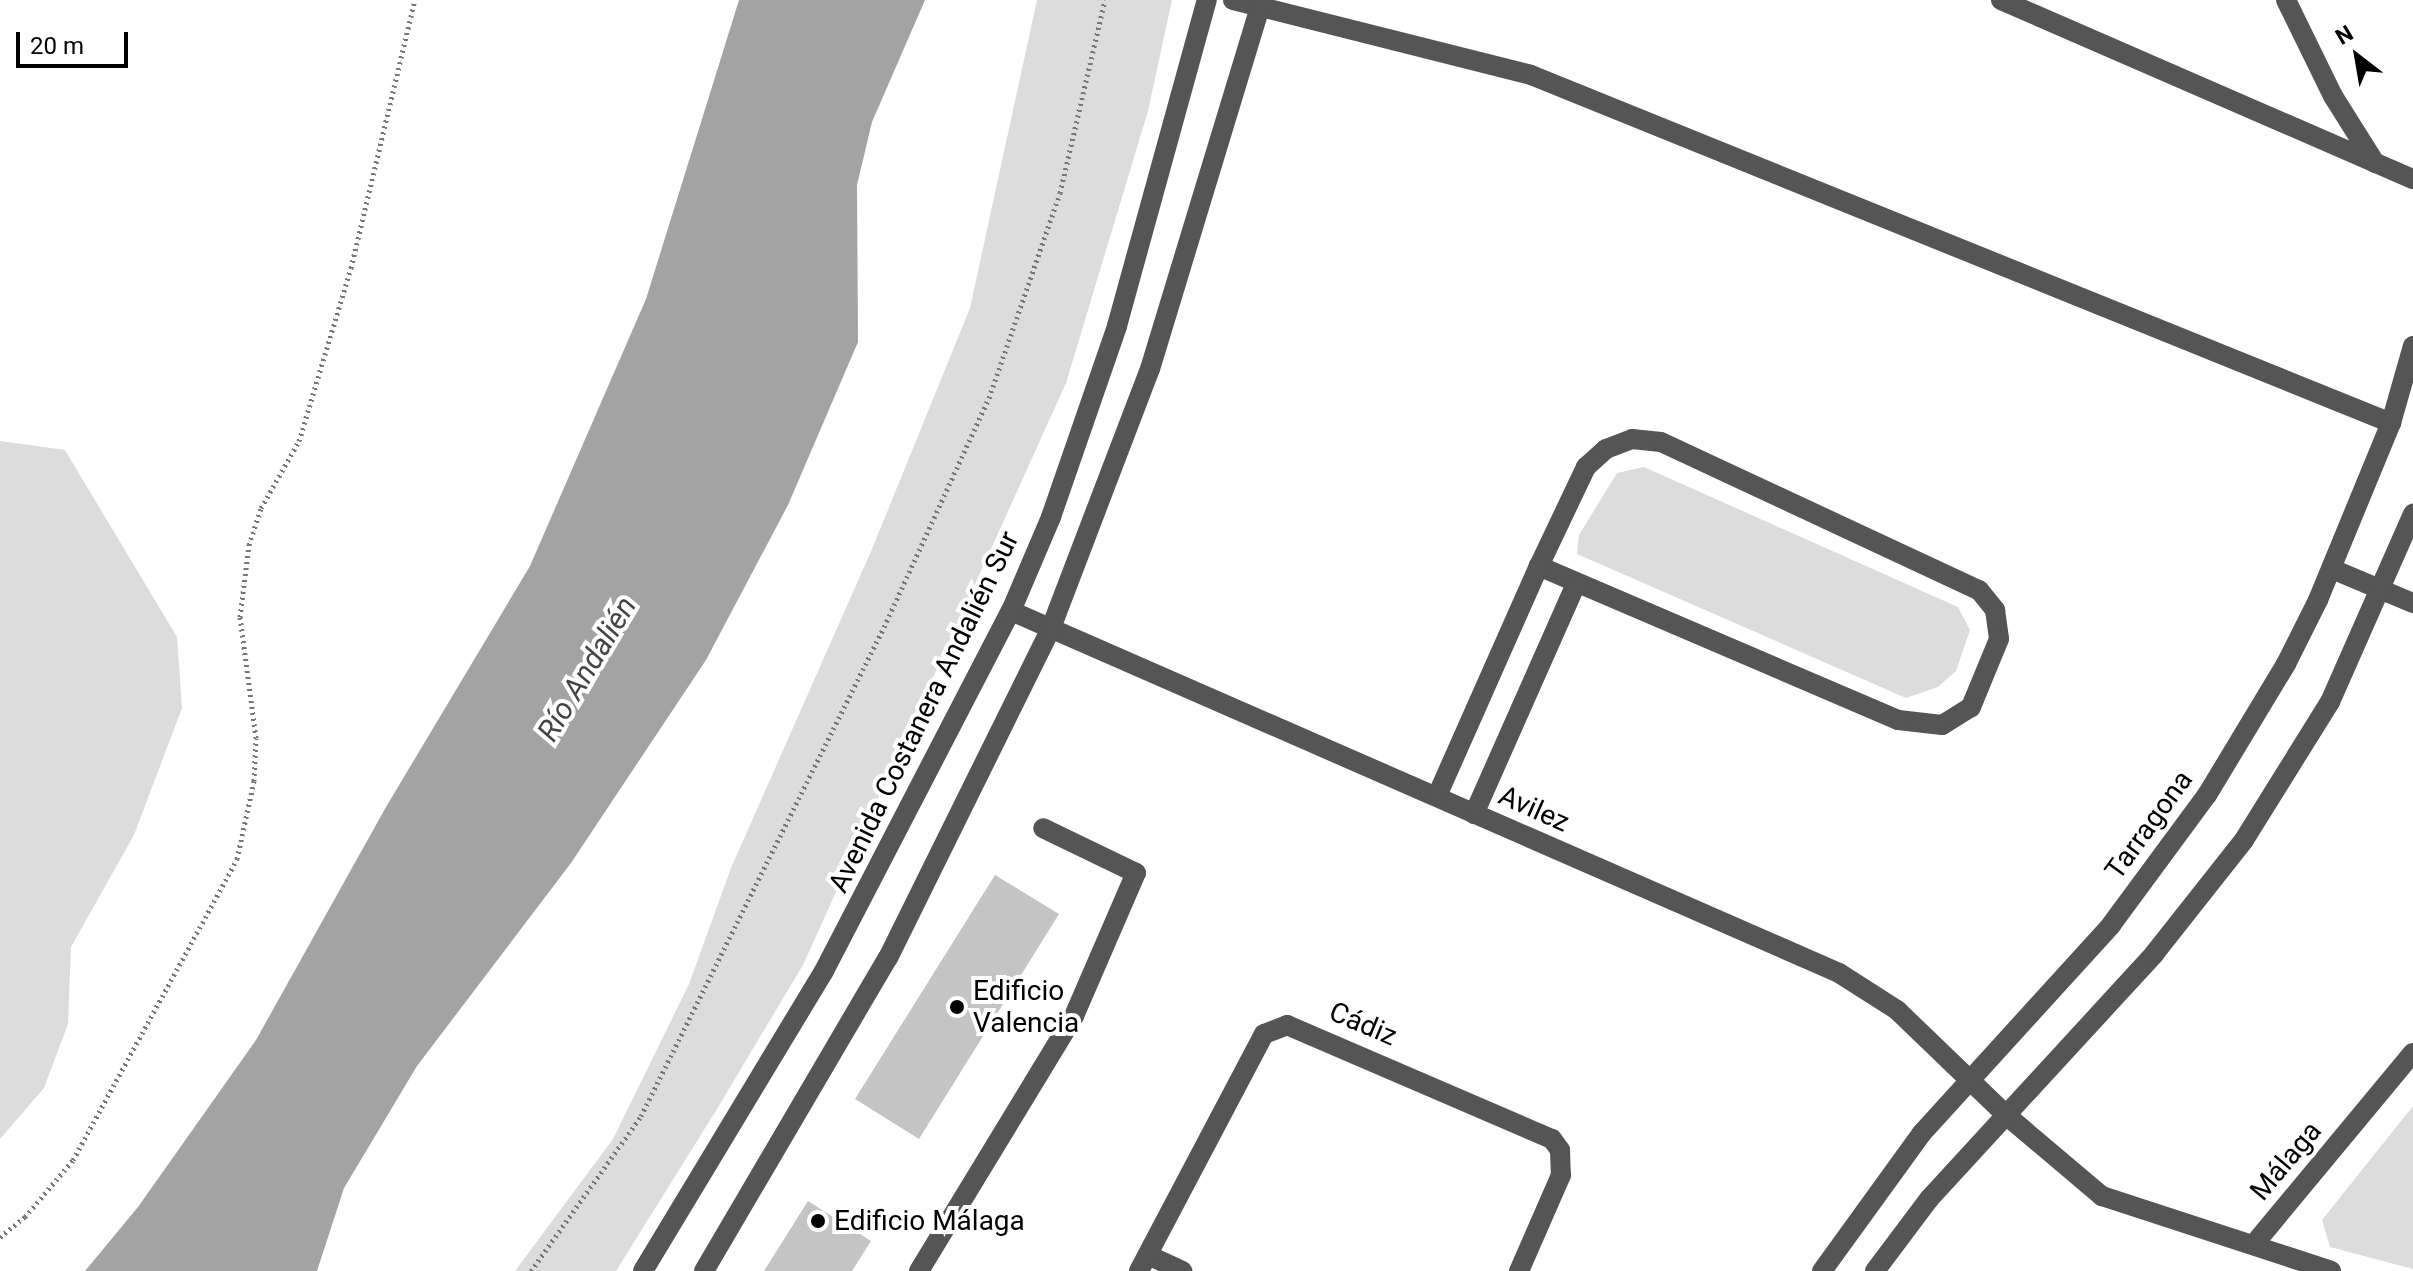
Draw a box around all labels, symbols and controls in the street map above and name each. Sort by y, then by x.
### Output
scale bar [20,16,132,66]
north arrow [2317,16,2397,96]
text: N [2331,20,2357,50]
text: 20 m [30,32,84,60]
street label: Avenida Costanera Andalién Sur [822,526,1026,898]
water label: Río Andalién [530,590,644,748]
street label: Tarragona [2098,764,2200,886]
street label: Avilez [1494,779,1574,839]
place label: Edificio Valencia [973,974,1079,1040]
street label: Cádiz [1324,995,1402,1053]
marker: Edificio Valencia [948,998,966,1016]
street label: Málaga [2243,1115,2329,1207]
place label: Edificio Málaga [834,1204,1025,1238]
marker: Edificio Málaga [809,1212,827,1230]

